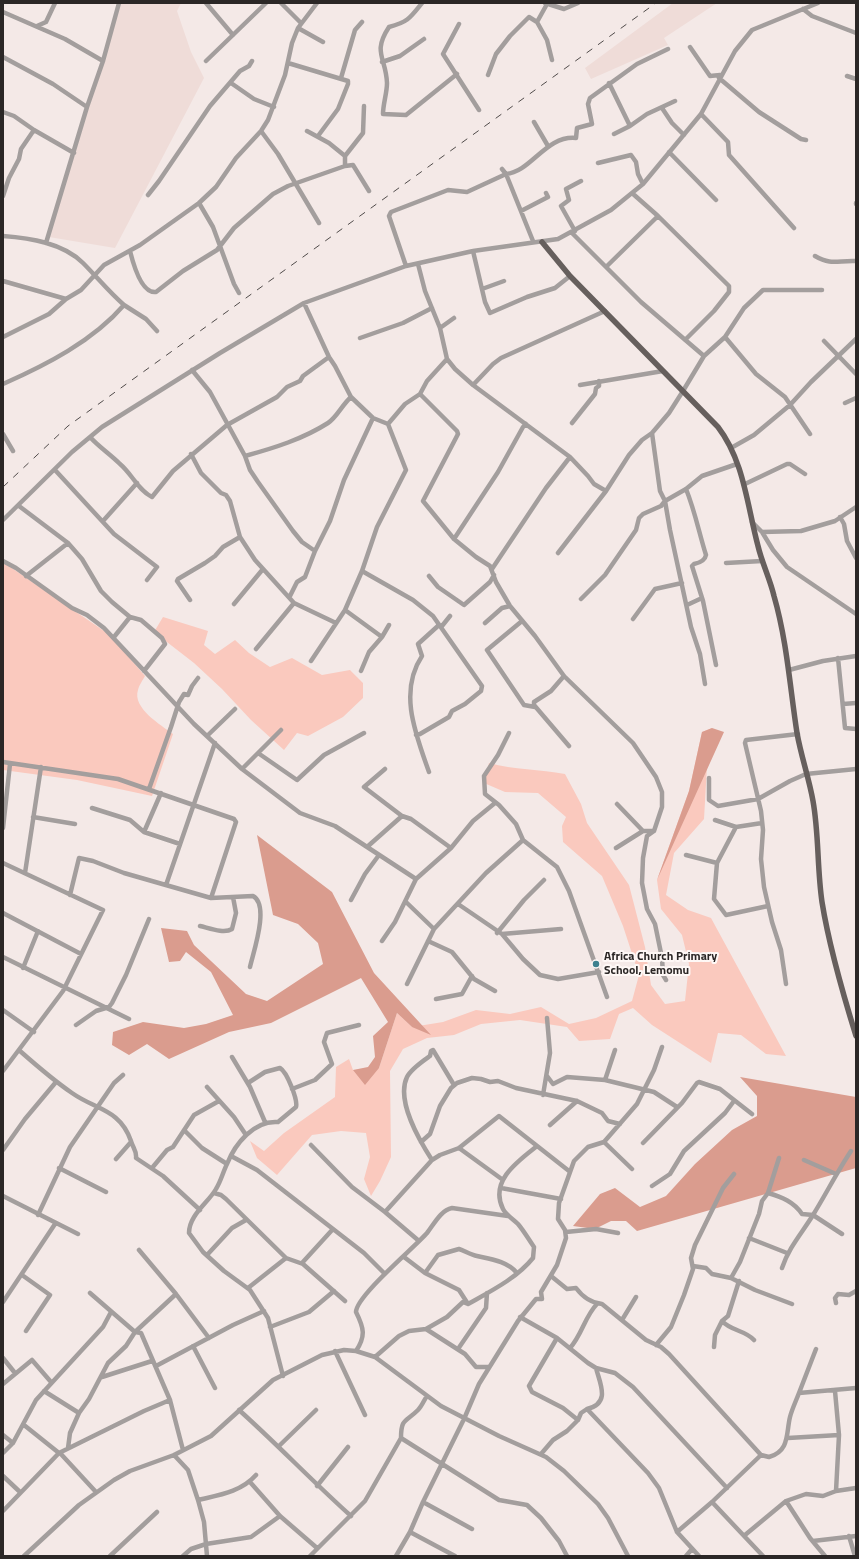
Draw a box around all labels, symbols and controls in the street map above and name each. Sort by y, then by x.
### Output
place label: Africa Church Primary School, Lemomu [604,950,717,978]
marker: Africa Church Primary School, Lemomu [591,959,601,969]

